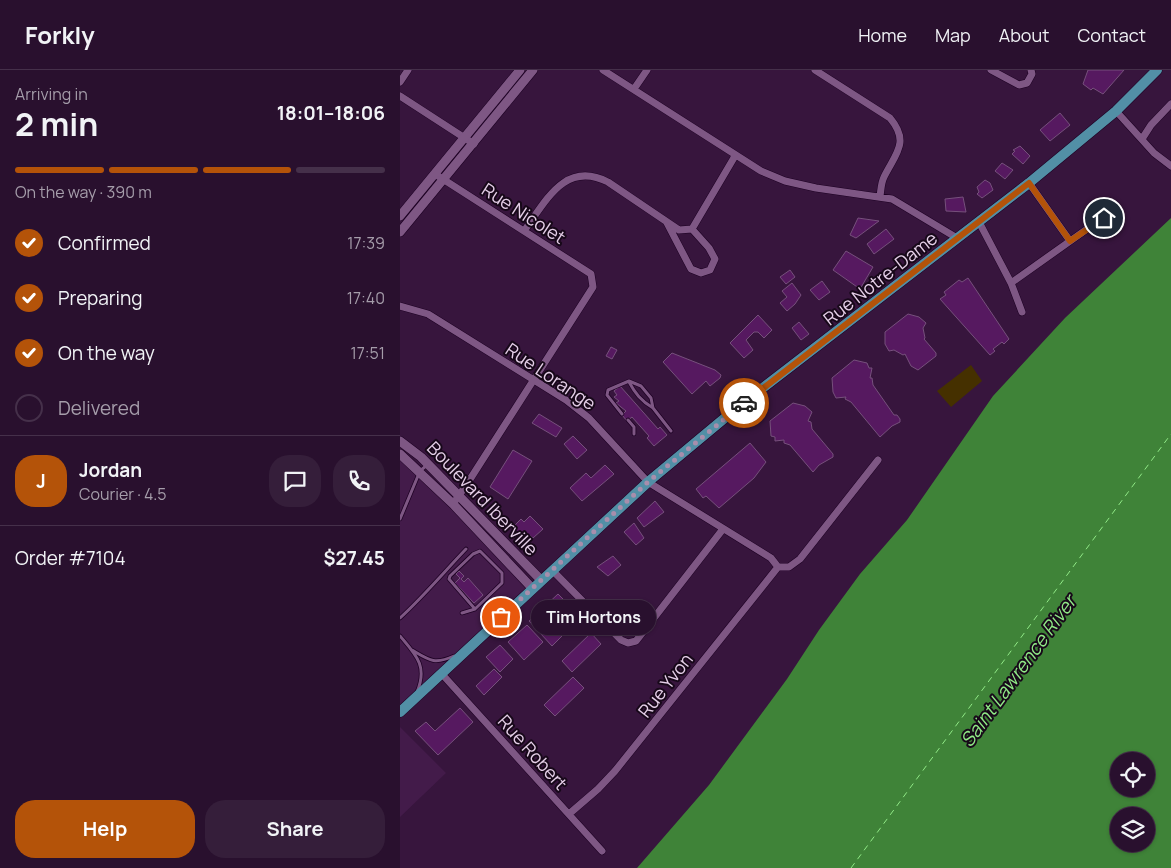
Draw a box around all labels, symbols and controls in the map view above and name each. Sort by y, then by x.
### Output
text: Forkly [25,18,95,51]
text: Home [858,23,907,47]
text: Map [935,23,971,47]
text: About [999,23,1049,47]
text: Contact [1077,23,1146,47]
text: Arriving in [15,83,88,105]
text: 18:01–18:06 [277,100,385,126]
text: 2 min [15,102,98,146]
street label: Rue Nicolet [478,177,570,249]
text: On the way · 390 m [15,181,152,203]
pin [1083,197,1125,239]
icon: home [1090,204,1118,232]
street label: Rue Notre-Dame [818,226,942,330]
icon: check [15,229,43,257]
text: Confirmed [58,230,151,256]
text: 17:39 [347,232,385,254]
icon: check [15,284,43,312]
text: Preparing [58,285,143,311]
text: 17:40 [347,287,385,309]
street label: Rue Lorange [501,337,601,415]
icon: check [15,339,43,367]
text: On the way [58,340,155,366]
text: 17:51 [350,342,385,364]
courier [719,378,769,428]
icon: car [730,389,758,417]
text: Delivered [58,395,140,421]
street label: Boulevard Iberville [422,436,544,560]
button: chat [269,455,321,507]
button: phone [333,455,385,507]
text: Jordan [79,457,142,483]
text: J [36,468,46,494]
text: Courier · 4.5 [79,483,166,505]
text: Order #7104 [15,545,126,571]
text: $27.45 [323,545,385,571]
water label: Saint Lawrence River [954,588,1083,752]
pin [480,596,522,638]
callout: Tim Hortons [531,600,656,634]
icon: bag [487,603,515,631]
text: Tim Hortons [546,606,641,628]
street label: Rue Yvon [632,648,698,722]
street label: Rue Robert [493,709,573,795]
map controls [1110,752,1155,852]
button: locate [1110,752,1155,797]
button: Help [15,800,195,858]
button: Share [205,800,385,858]
button: layers [1110,807,1155,852]

